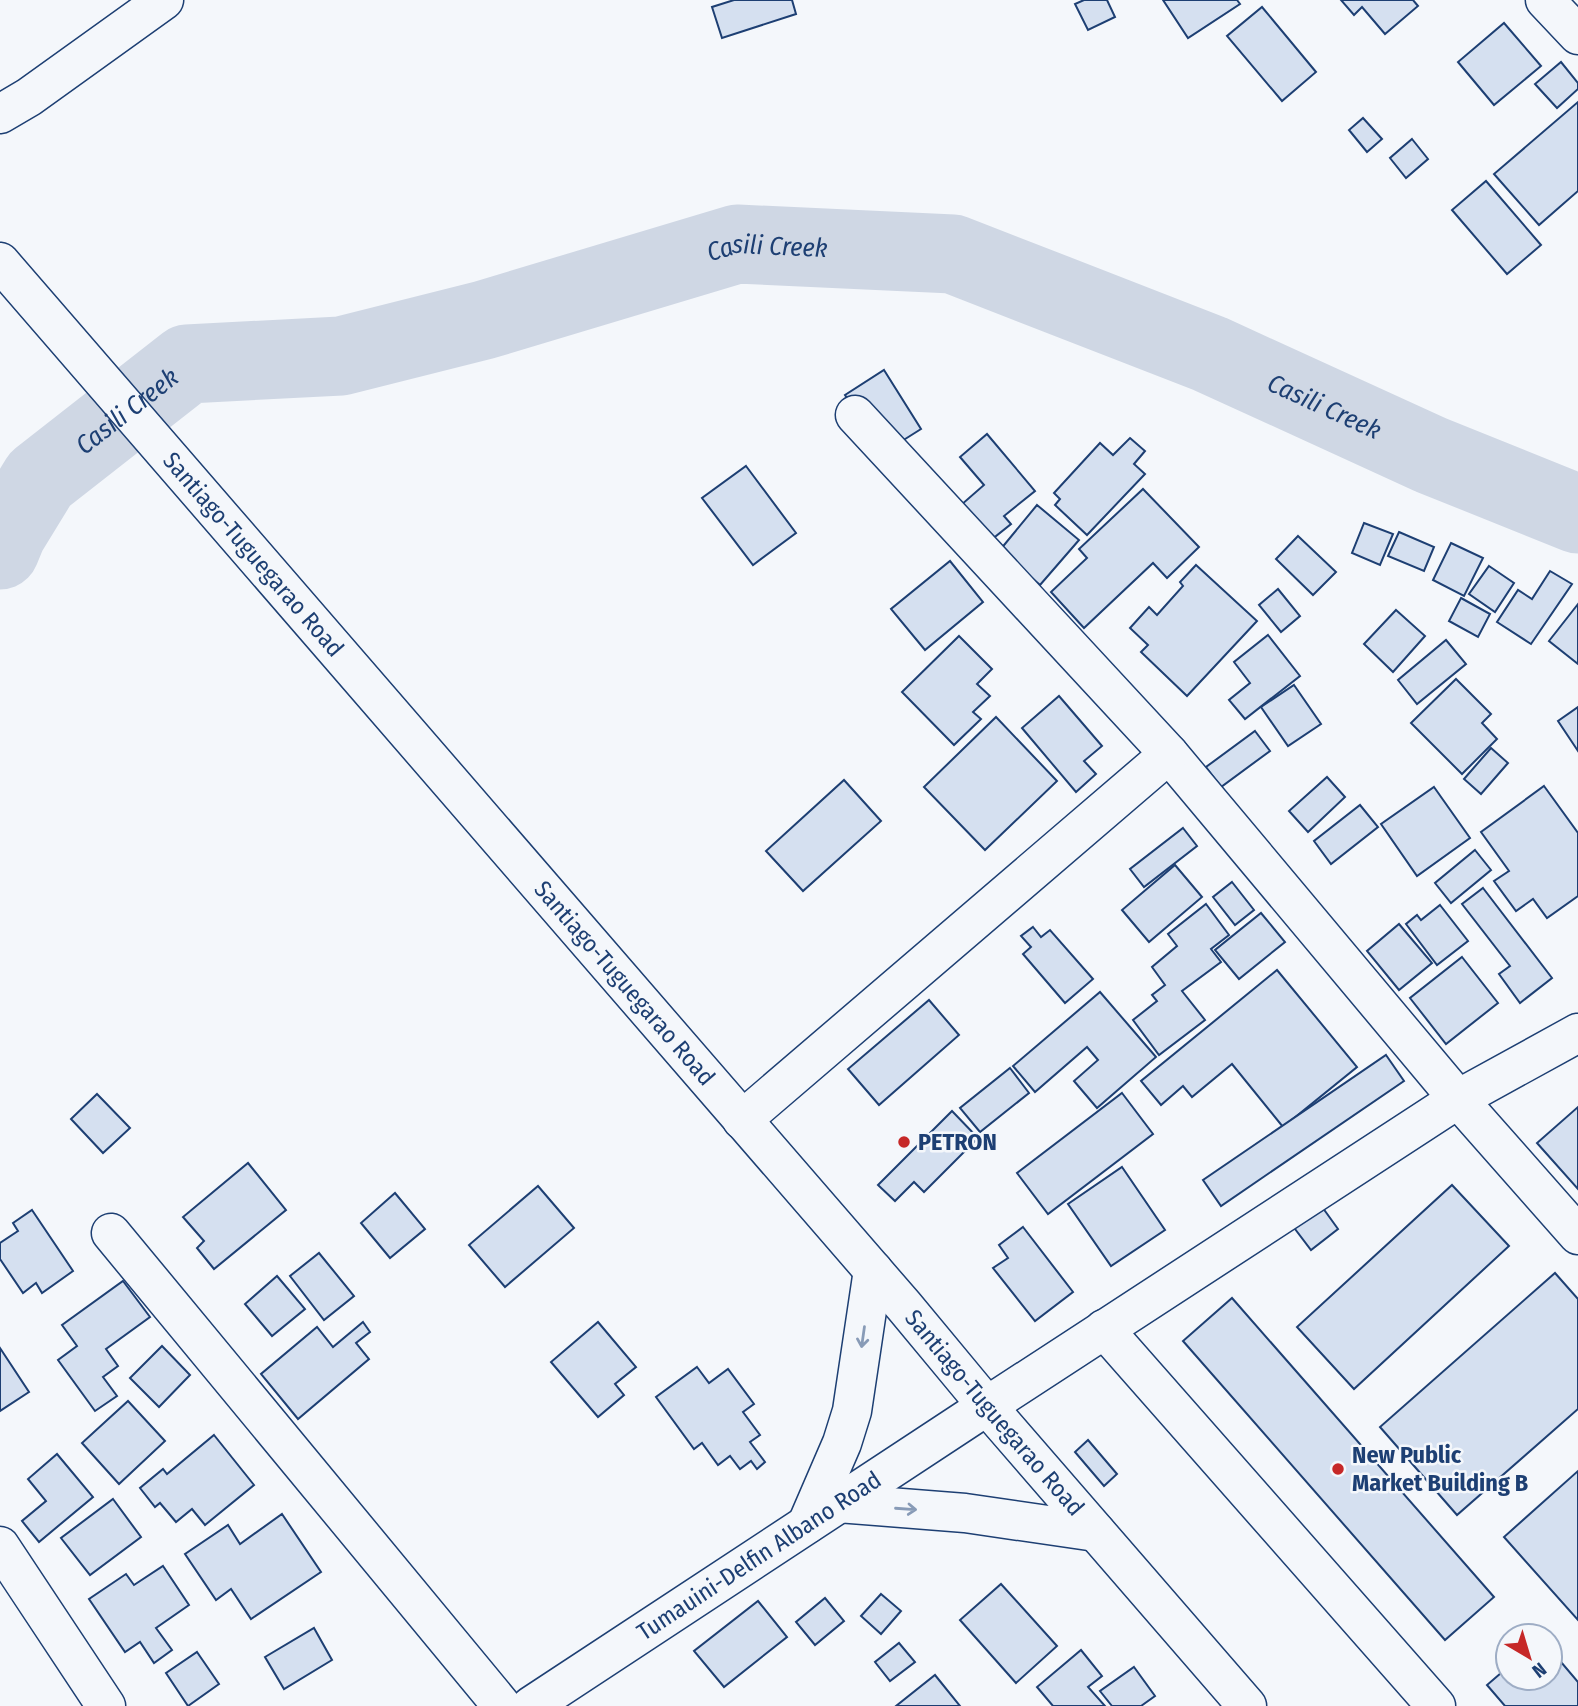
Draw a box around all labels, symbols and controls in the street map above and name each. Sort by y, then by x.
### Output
water label: Casili Creek [703,228,828,268]
water label: Casili Creek [69,361,184,461]
water label: Casili Creek [1263,367,1386,446]
street label: Santiago-Tuguegarao Road [157,447,349,662]
street label: Santiago-Tuguegarao Road [528,875,721,1091]
place label: PETRON [918,1128,997,1156]
marker: PETRON [896,1134,912,1150]
street label: Santiago-Tuguegarao Road [899,1304,1090,1521]
one-way arrow [856,1326,869,1348]
place label: New Public Market Building B [1352,1441,1528,1497]
marker: New Public Market Building B [1330,1461,1346,1477]
street label: Tumauini-Delfin Albano Road [632,1466,886,1646]
one-way arrow [894,1502,917,1515]
north arrow [1494,1622,1564,1692]
text: N [1528,1657,1551,1683]

